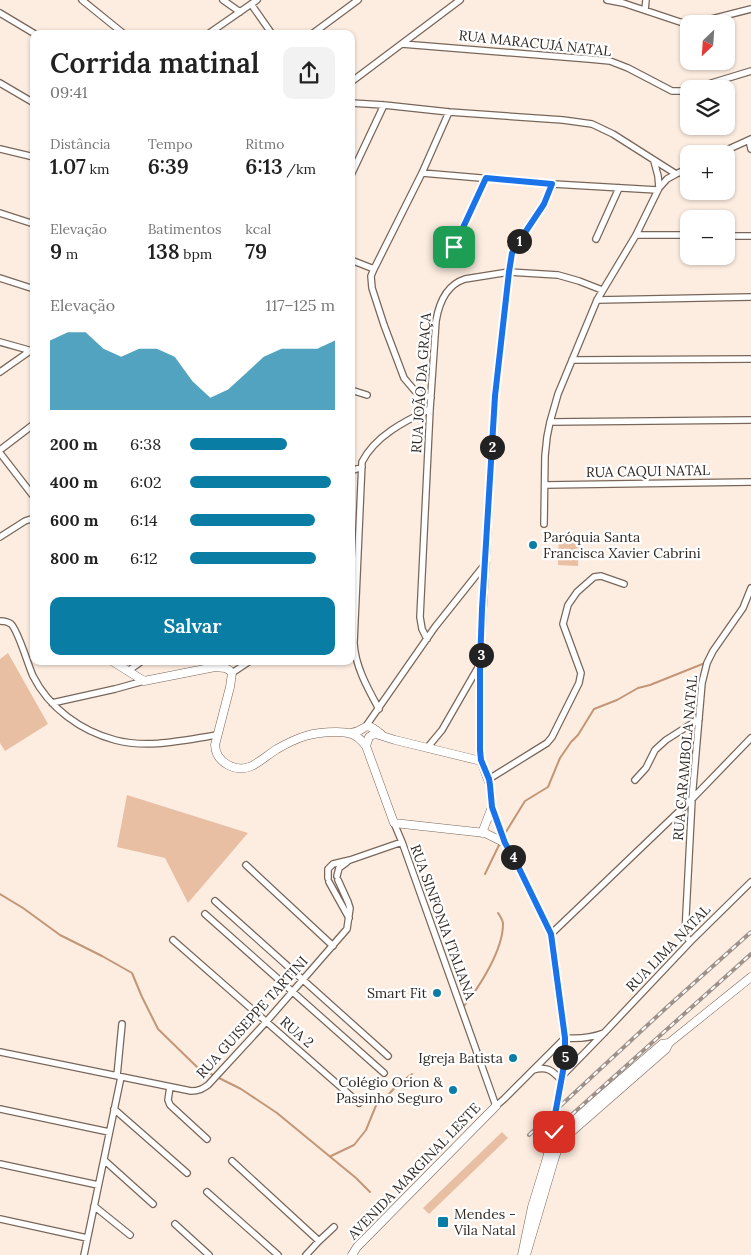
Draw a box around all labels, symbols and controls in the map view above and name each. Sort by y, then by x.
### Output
north arrow [680,15,735,70]
map controls [680,15,735,265]
street label: RUA MARACUJÁ NATAL [458,26,612,60]
text: Corrida matinal [50,45,259,81]
button: share [283,47,335,99]
button: layers [680,80,735,135]
text: 09:41 [50,82,88,102]
text: Distância [50,135,111,153]
text: Tempo [148,135,193,153]
text: Ritmo [245,135,284,153]
button: + [680,145,735,200]
text: 1.07 [50,153,86,180]
text: 6:39 [148,153,189,180]
text: 6:13 [245,153,283,180]
text: km [86,160,110,178]
text: /km [283,160,316,178]
button: − [680,210,735,265]
text: Elevação [50,220,107,238]
text: Batimentos [148,220,221,238]
text: kcal [245,220,271,238]
pin [433,226,475,268]
pin: 1 [506,228,532,254]
text: 1 [517,232,522,250]
icon: arrive [440,233,468,261]
text: 9 [50,238,62,265]
text: 138 [148,238,180,265]
text: 79 [245,238,267,265]
text: m [62,245,78,263]
text: bpm [180,245,212,263]
text: Elevação [50,295,115,315]
text: 117–125 m [266,295,335,315]
street label: RUA JOÃO DA GRAÇA [407,312,435,454]
text: 200 m [50,434,98,454]
text: 6:38 [130,434,161,454]
pin: 2 [480,434,504,460]
text: 2 [489,438,496,456]
street label: RUA CAQUI NATAL [586,461,710,481]
text: 400 m [50,472,98,492]
text: 6:02 [130,472,162,492]
text: 600 m [50,510,98,530]
text: 6:14 [130,510,158,530]
place label: Paróquia Santa Francisca Xavier Cabrini [543,528,701,562]
marker: Paróquia Santa Francisca Xavier Cabrini [527,539,539,551]
text: 800 m [50,548,98,568]
text: 6:12 [130,548,158,568]
button: Salvar [50,597,335,655]
pin: 3 [468,642,494,668]
text: 3 [478,646,485,664]
street label: RUA CARAMBOLA NATAL [669,675,701,841]
street label: RUA SINFONIA ITALIANA [406,842,480,1002]
pin: 4 [500,844,526,870]
text: 4 [510,848,517,866]
street label: RUA LIMA NATAL [622,901,714,995]
street label: RUA GUISEPPE TARTINI [192,952,312,1082]
place label: Smart Fit [367,984,428,1002]
marker: Smart Fit [431,987,443,999]
street label: RUA 2 [276,1012,318,1052]
pin: 5 [552,1044,578,1070]
text: 5 [562,1048,569,1066]
place label: Igreja Batista [418,1049,503,1067]
marker: Igreja Batista [507,1052,519,1064]
place label: Colégio Orion & Passinho Seguro [336,1073,443,1107]
marker: Colégio Orion & Passinho Seguro [447,1084,459,1096]
street label: AVENIDA MARGINAL LESTE [343,1099,484,1244]
pin [533,1111,575,1153]
icon: check [540,1118,568,1146]
place label: Mendes - Vila Natal [453,1205,516,1239]
marker: Mendes - Vila Natal [436,1215,450,1229]

